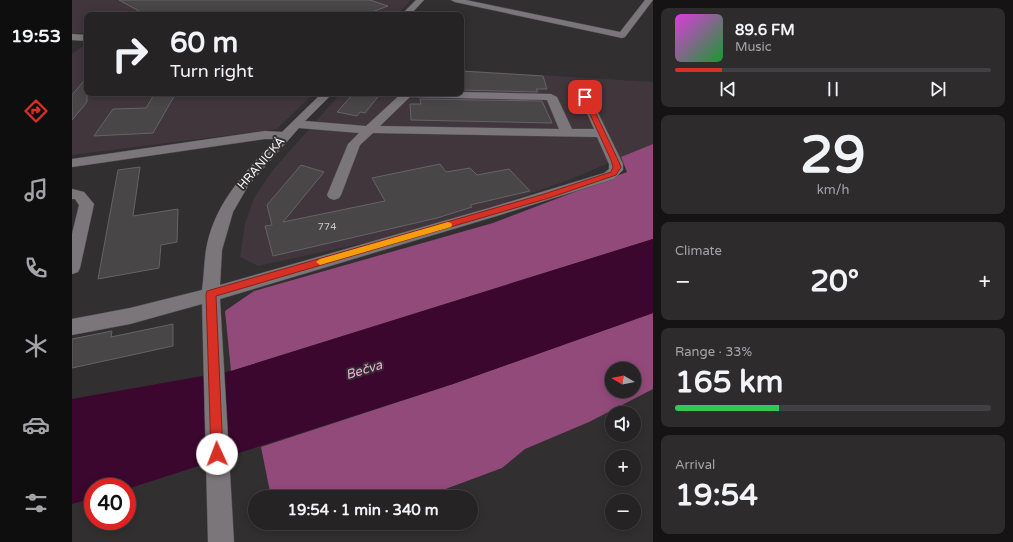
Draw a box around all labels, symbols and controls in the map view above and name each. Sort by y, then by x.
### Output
text: 89.6 FM [735,21,795,39]
text: 19:53 [11,25,61,47]
text: 60 m [170,26,238,60]
icon: right [104,28,156,80]
text: Music [735,39,772,55]
text: Turn right [170,60,254,82]
icon: previous [717,78,739,100]
icon: pause [822,78,844,100]
icon: next [927,78,949,100]
pin [568,80,602,114]
icon: arrive [574,86,596,108]
icon: directions [22,97,50,125]
text: 29 [800,124,866,187]
street label: HRANICKÁ [234,134,288,192]
icon: music [22,176,50,204]
text: km/h [817,182,849,198]
house number: 774 [318,221,336,233]
text: Climate [675,243,722,259]
icon: phone [22,254,50,282]
text: 20° [810,263,859,300]
text: − [675,269,691,295]
text: + [979,269,991,295]
icon: climate [22,332,50,360]
text: Range · 33% [675,344,752,360]
water label: Bečva [344,357,385,383]
north arrow [605,362,641,398]
map controls [605,362,641,530]
text: 165 km [675,364,783,401]
button: sound [605,406,641,442]
icon: car [22,411,50,439]
position arrow [196,433,238,475]
button: + [605,450,641,486]
text: Arrival [675,457,715,473]
text: 19:54 [675,477,758,514]
speed limit sign: 40 [84,478,136,530]
icon: filters [22,489,50,517]
button: − [605,494,641,530]
text: 19:54 · 1 min · 340 m [288,501,438,519]

